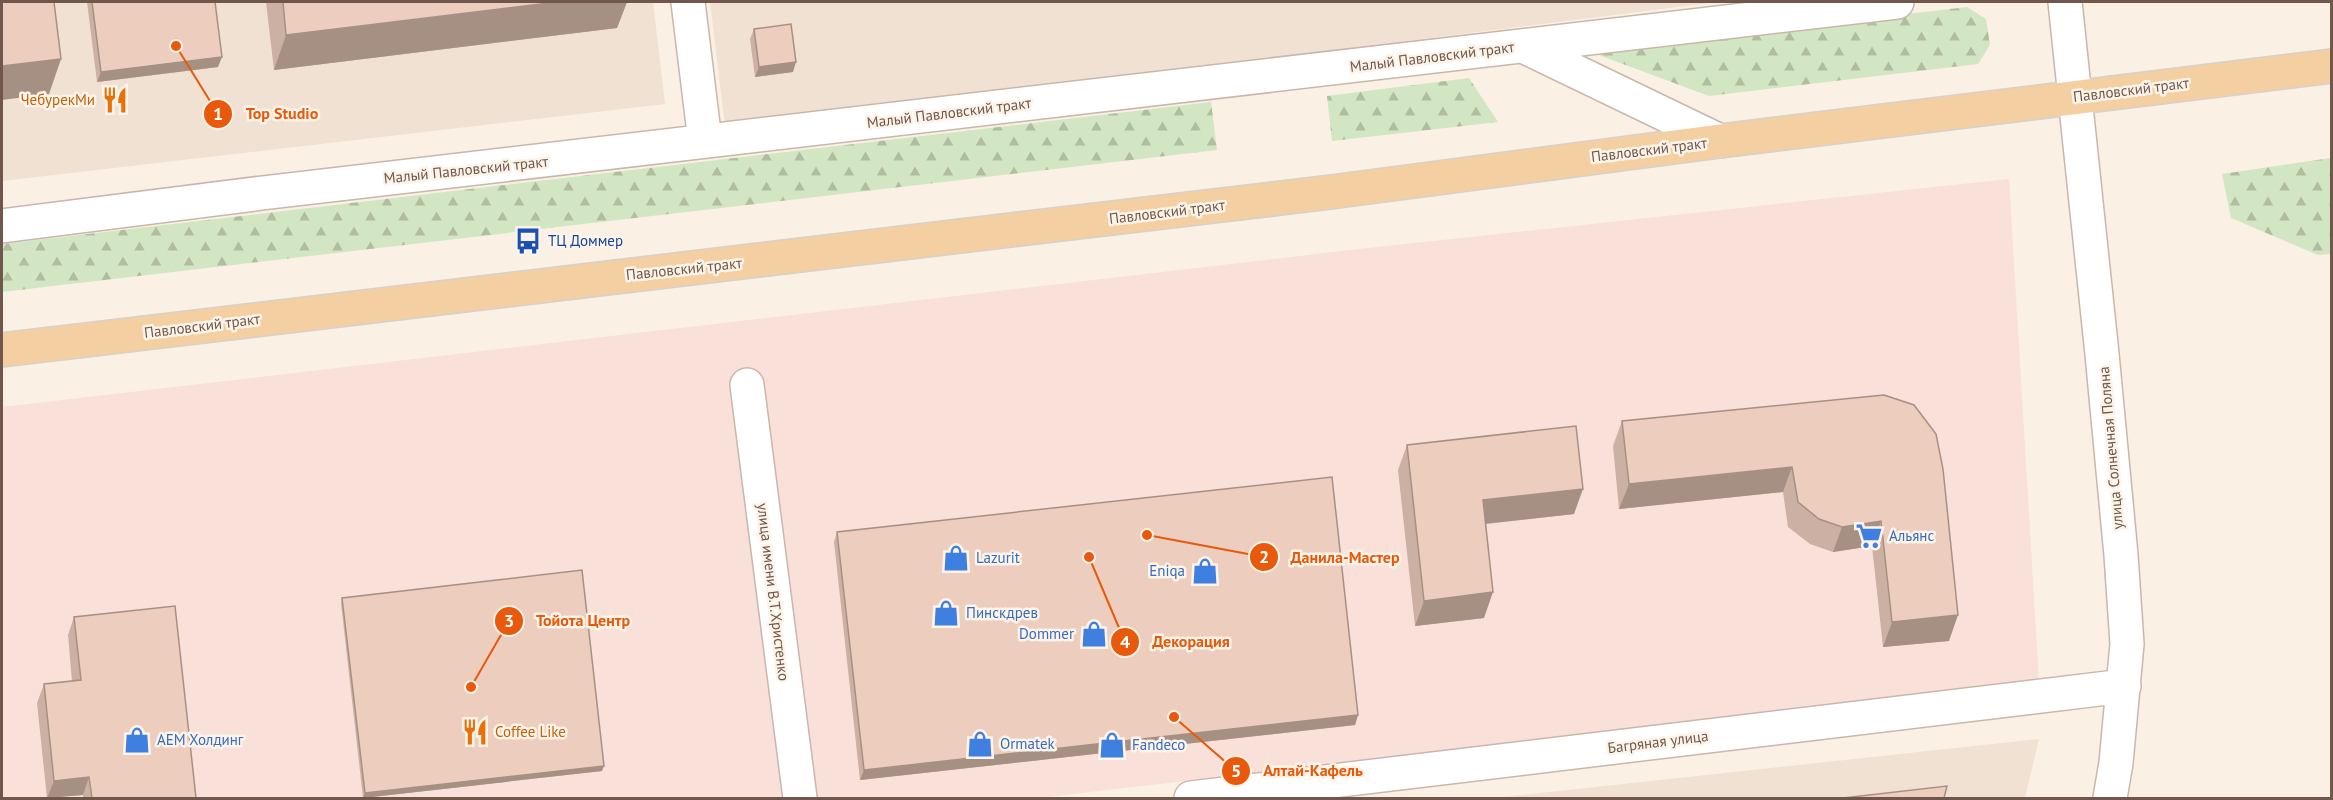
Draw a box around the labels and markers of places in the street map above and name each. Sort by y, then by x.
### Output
restaurant icon: ЧебурекМи [100,85,130,115]
place label: ЧебурекМи [20,90,95,109]
callout: Top Studio [203,97,330,131]
bus stop icon: ТЦ Доммер [513,226,543,256]
place label: ТЦ Доммер [548,231,623,250]
supermarket icon: Альянс [1854,521,1884,551]
place label: Альянс [1889,526,1934,545]
callout: Данила-Мастер [1249,540,1412,574]
shop icon: Lazurit [941,543,971,573]
place label: Lazurit [976,548,1020,567]
shop icon: Eniqa [1190,556,1220,586]
place label: Eniqa [1149,561,1185,580]
shop icon: Пинскдрев [931,598,961,628]
place label: Пинскдрев [966,603,1038,622]
callout: Тойота Центр [494,604,642,638]
shop icon: Dommer [1079,619,1109,649]
place label: Dommer [1019,624,1074,643]
callout: Декорация [1110,625,1241,659]
restaurant icon: Coffee Like [460,717,490,747]
place label: Coffee Like [495,722,566,741]
shop icon: АЕМ Холдинг [122,725,152,755]
shop icon: Ormatek [965,729,995,759]
place label: АЕМ Холдинг [157,730,244,749]
shop icon: Fandeco [1097,730,1127,760]
place label: Ormatek [1000,734,1056,753]
place label: Fandeco [1132,735,1185,754]
callout: Алтай-Кафель [1221,754,1375,788]

